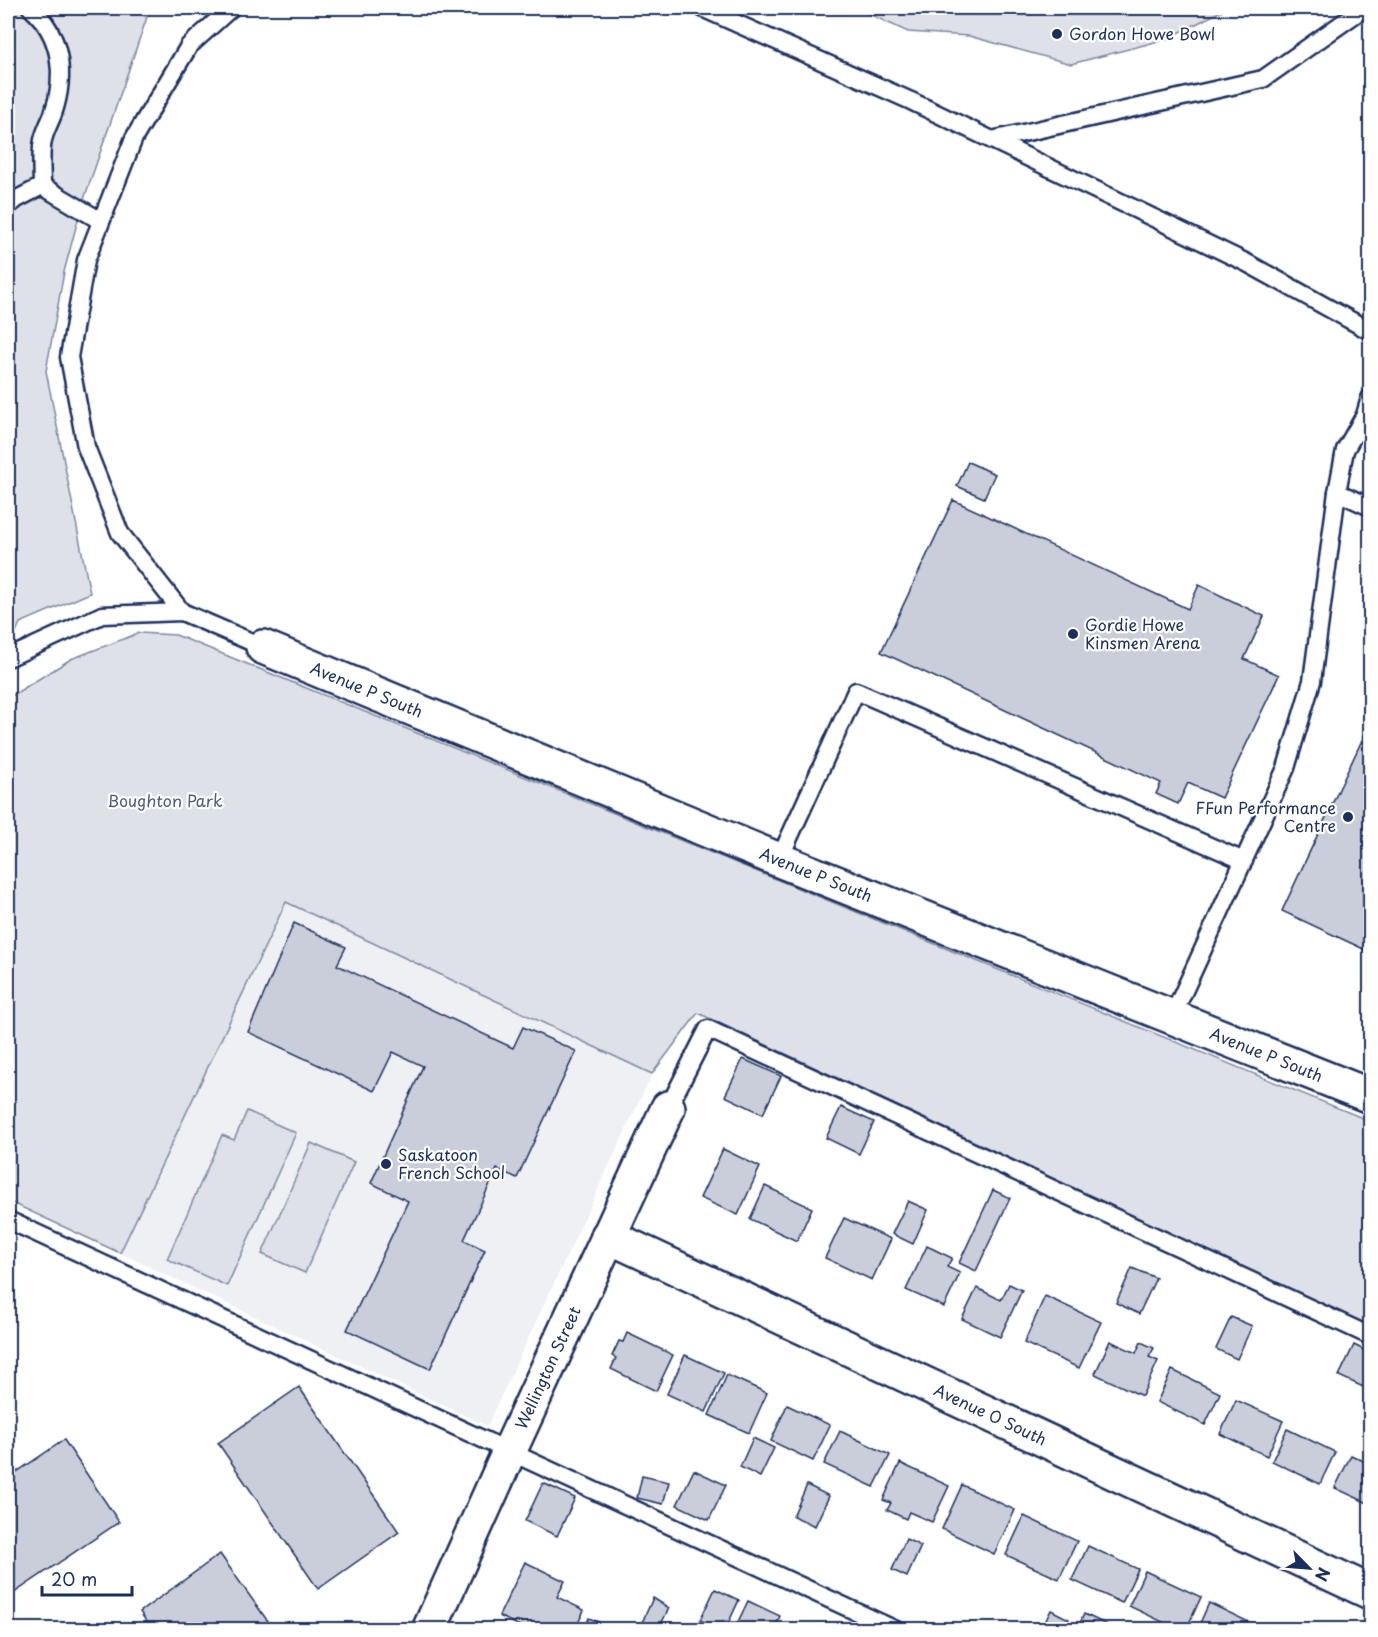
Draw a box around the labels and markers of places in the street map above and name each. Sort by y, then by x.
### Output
place label: Gordon Howe Bowl [1069,21,1215,45]
marker: Gordon Howe Bowl [1050,27,1064,41]
place label: Gordie Howe Kinsmen Arena [1085,612,1200,654]
marker: Gordie Howe Kinsmen Arena [1066,627,1080,641]
place label: FFun Performance Centre [1196,795,1336,837]
marker: FFun Performance Centre [1341,810,1355,824]
place label: Saskatoon French School [398,1142,505,1184]
marker: Saskatoon French School [379,1157,393,1171]

